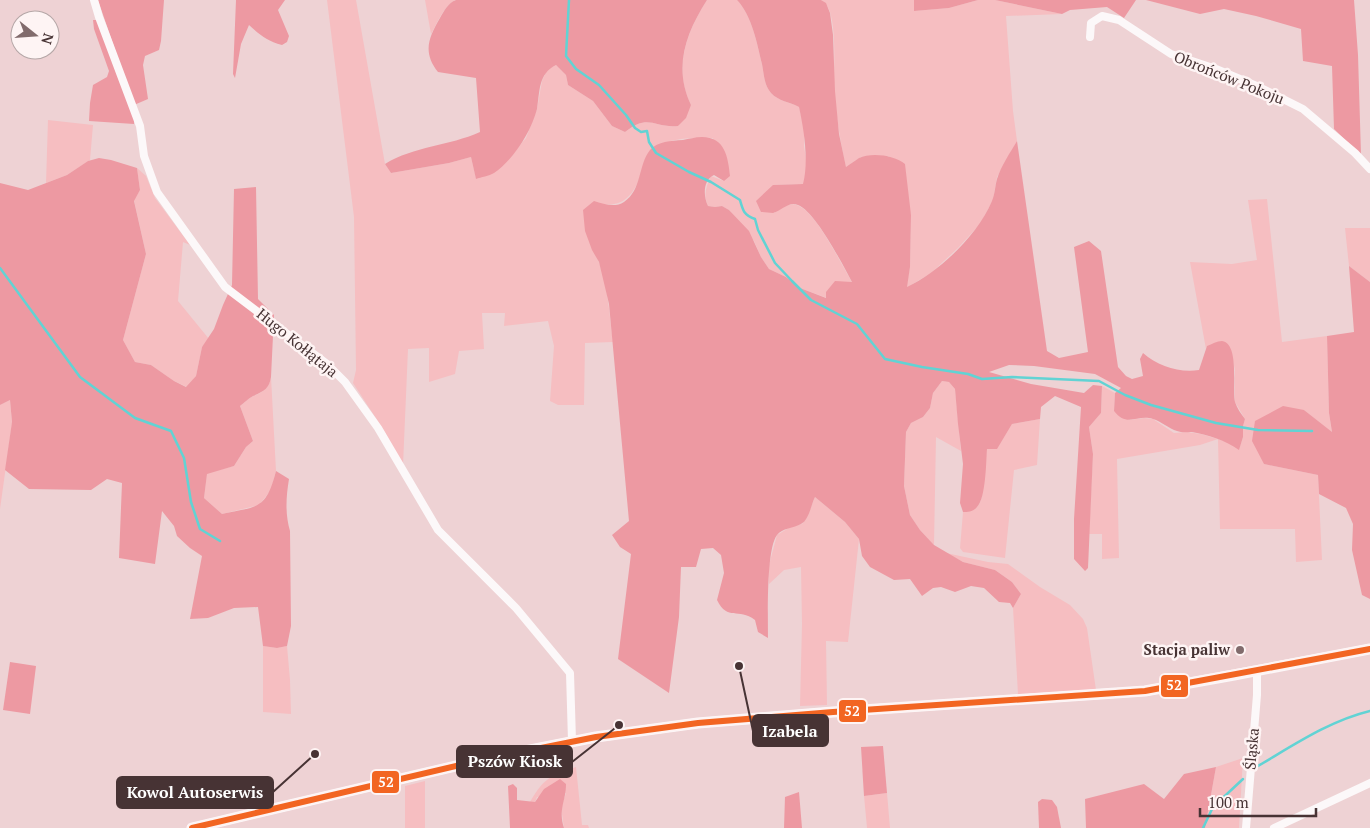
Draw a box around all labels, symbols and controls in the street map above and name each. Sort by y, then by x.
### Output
north arrow [10,10,60,60]
text: N [37,31,59,47]
street label: Obrońców Pokoju [1171,46,1288,108]
street label: Hugo Kołłątaja [253,303,343,381]
place label: Stacja paliw [1144,639,1230,659]
marker: Stacja paliw [1234,644,1246,656]
line badge: 52 [1160,674,1189,698]
text: 52 [1166,675,1182,694]
line badge: 52 [838,699,867,723]
text: 52 [844,701,860,720]
callout: Izabela [753,715,828,746]
text: Izabela [762,720,818,742]
street label: Śląska [1239,727,1263,771]
callout: Pszów Kiosk [457,746,572,777]
text: Pszów Kiosk [468,750,563,772]
line badge: 52 [371,770,400,794]
text: 52 [378,772,394,791]
callout: Kowol Autoserwis [117,777,273,808]
text: Kowol Autoserwis [127,781,263,803]
scale bar [1200,786,1316,818]
text: 100 m [1208,792,1249,812]

